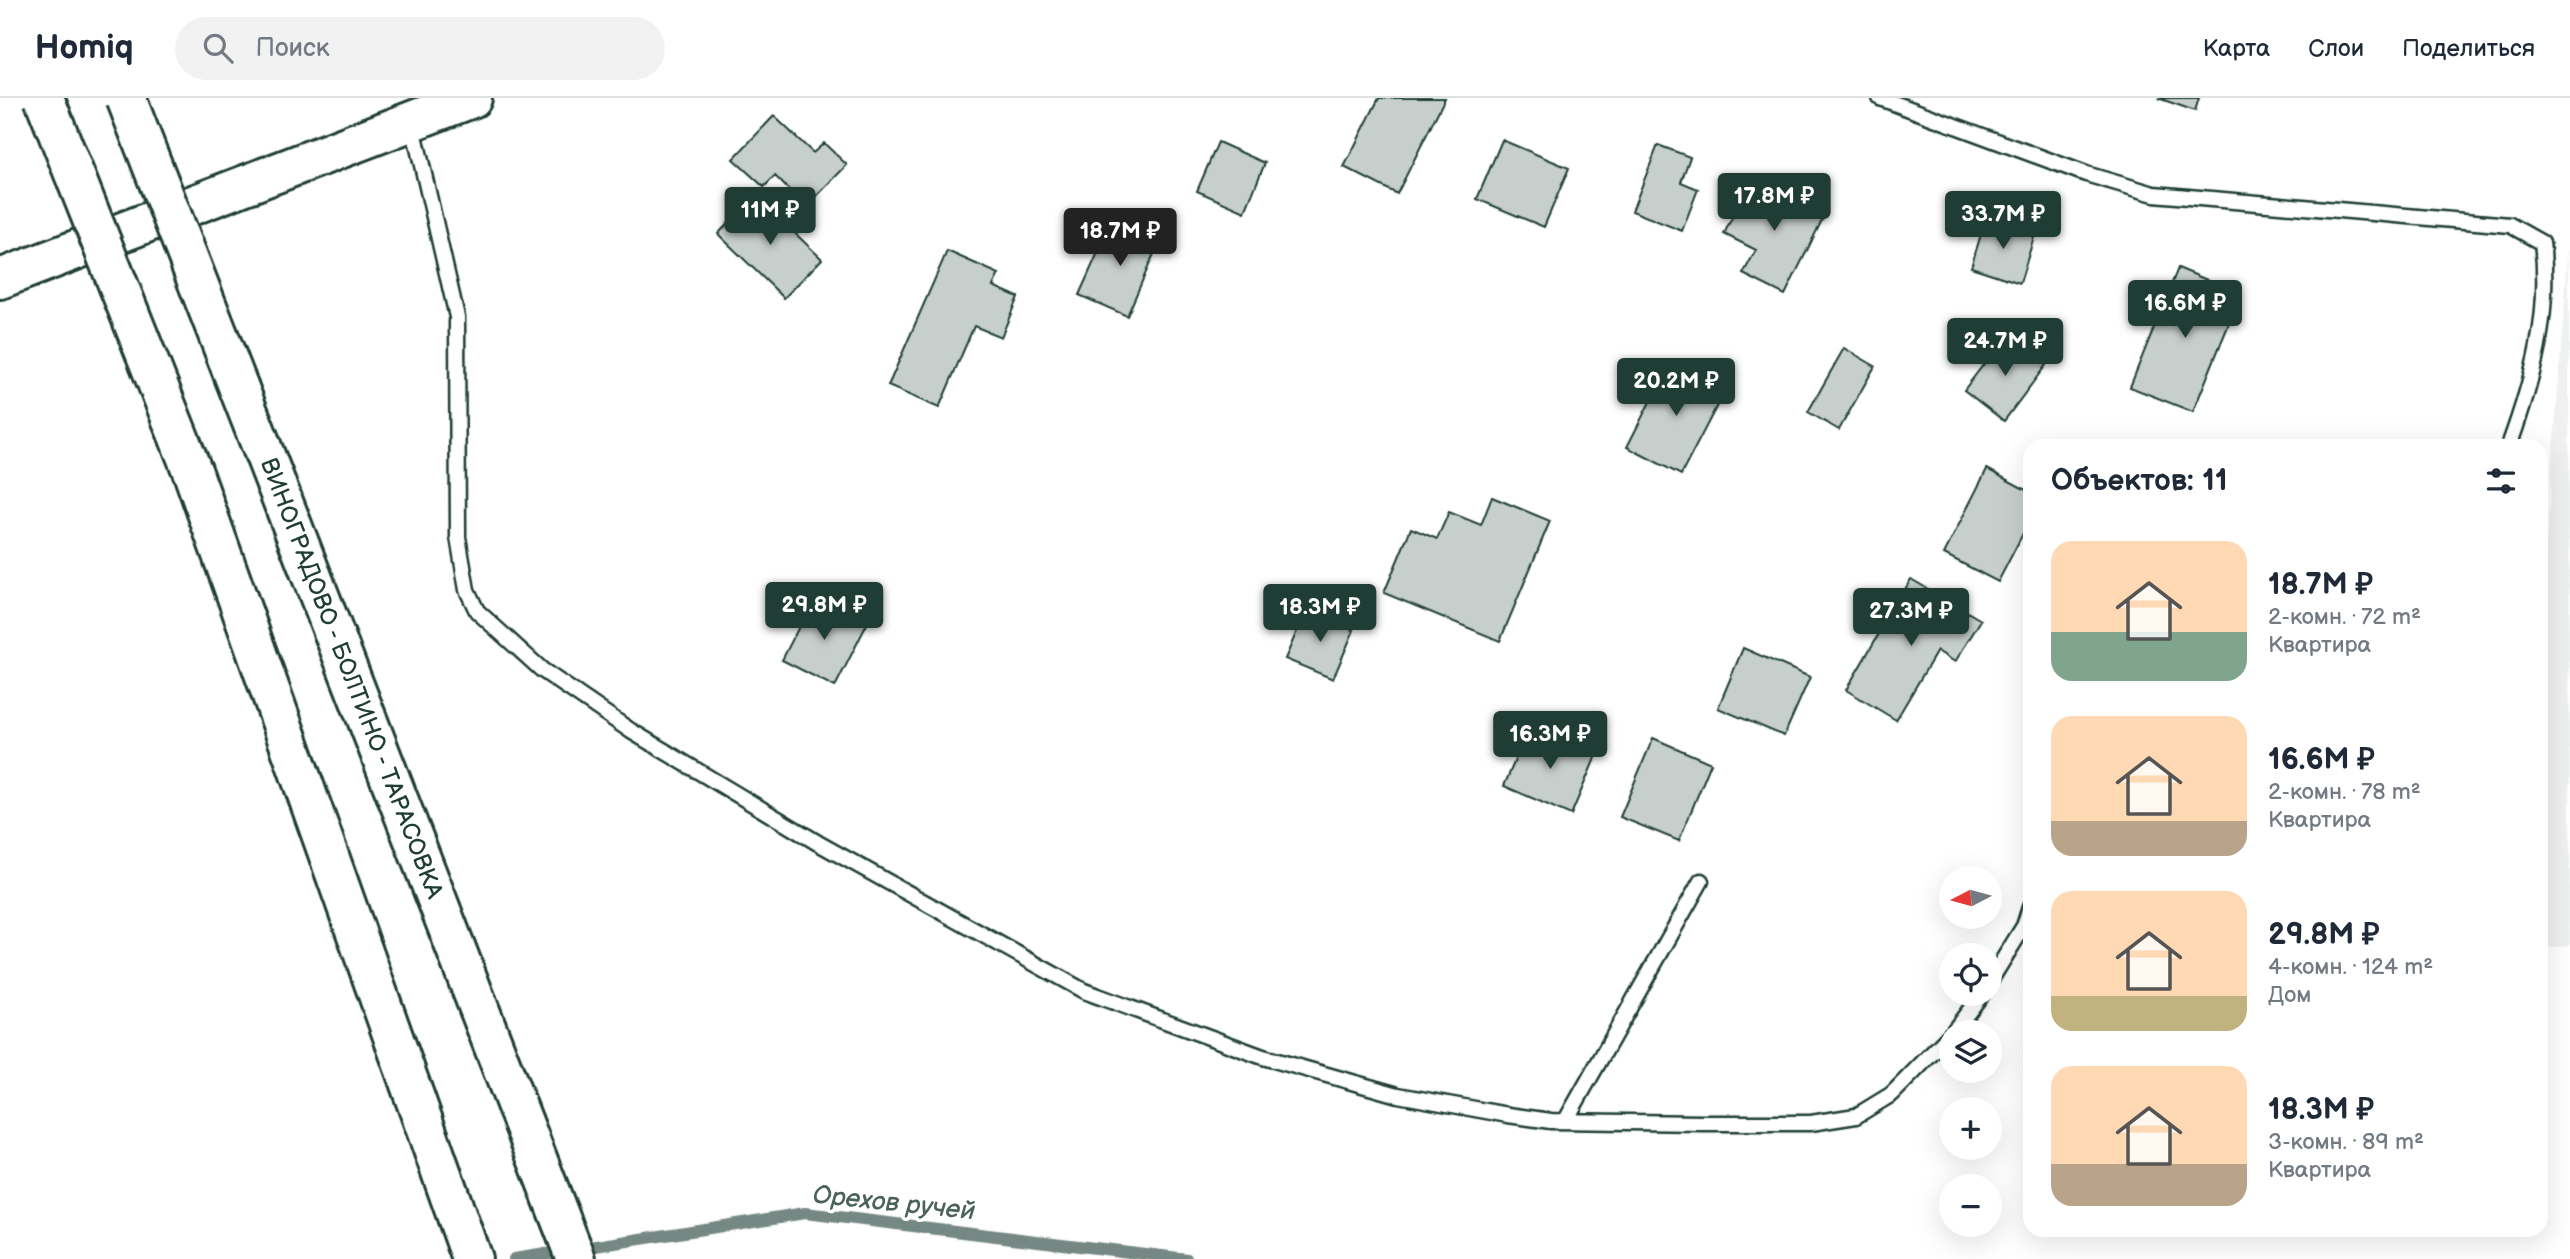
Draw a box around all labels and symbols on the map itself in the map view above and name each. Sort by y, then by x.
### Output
pin: 17.8M ₽ [1709,174,1839,233]
pin: 11M ₽ [721,188,819,247]
pin: 33.7M ₽ [1938,192,2068,251]
pin: 18.7M ₽ [1055,208,1185,268]
pin: 16.6M ₽ [2120,280,2250,340]
pin: 24.7M ₽ [1940,318,2070,378]
pin: 20.2M ₽ [1611,358,1741,418]
street label: ВИНОГРАДОВО - БОЛТИНО - ТАРАСОВКА [254,454,449,903]
pin: 29.8M ₽ [759,582,889,642]
pin: 18.3M ₽ [1255,584,1385,644]
pin: 27.3M ₽ [1846,588,1976,648]
pin: 16.3M ₽ [1485,712,1615,771]
north arrow [1939,866,2002,929]
water label: Орехов ручей [811,1180,977,1227]

